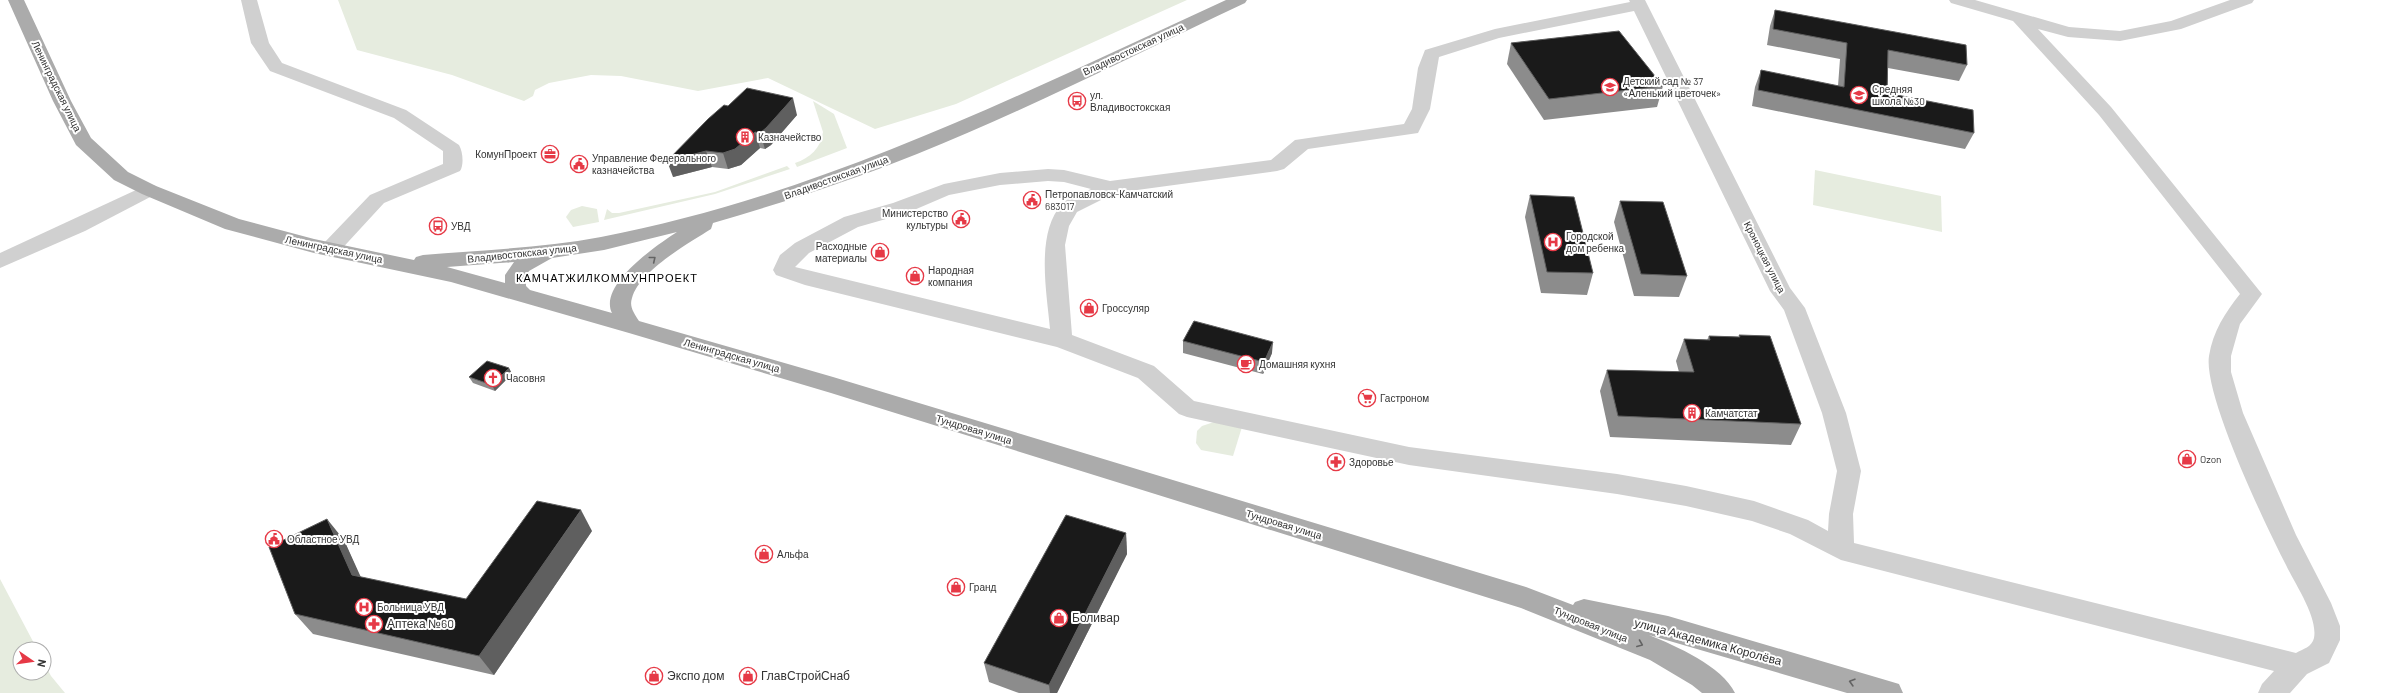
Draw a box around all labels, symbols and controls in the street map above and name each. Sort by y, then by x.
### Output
street label: Владивостокская улица [1081,20,1186,78]
street label: Ленинградская улица [30,39,84,134]
place label: Детский сад № 37 «Аленький цветочек» [1623,75,1721,99]
school or university icon: Детский сад № 37 «Аленький цветочек» [1600,77,1620,97]
place label: Средняя школа №30 [1872,83,1925,107]
school or university icon: Средняя школа №30 [1849,85,1869,105]
place label: ул. Владивостокская [1090,89,1170,113]
bus stop icon: ул. Владивостокская [1067,91,1087,111]
building icon: Казначейство [735,127,755,147]
place label: Казначейство [758,131,822,143]
office icon: КомунПроект [540,144,560,164]
place label: КомунПроект [475,148,537,160]
place label: Управление Федерального казначейства [592,152,717,176]
street label: Владивостокская улица [782,152,890,201]
public building icon: Управление Федерального казначейства [569,154,589,174]
place label: Петропавловск-Камчатский 683017 [1045,188,1173,212]
public building icon: Петропавловск-Камчатский 683017 [1022,190,1042,210]
place label: Министерство культуры [882,207,948,231]
public building icon: Министерство культуры [951,209,971,229]
bus stop icon: УВД [428,216,448,236]
street label: Кроноцкая улица [1742,219,1788,295]
place label: УВД [451,220,471,232]
place label: Городской дом ребенка [1566,230,1625,254]
hospital icon: Городской дом ребенка [1543,232,1563,252]
street label: Ленинградская улица [284,233,384,265]
place label: Расходные материалы [815,240,867,264]
street label: Владивостокская улица [467,241,578,265]
shop icon: Расходные материалы [870,242,890,262]
one-way arrow [648,257,655,264]
place label: Народная компания [928,264,974,288]
shop icon: Народная компания [905,266,925,286]
district label: КАМЧАТЖИЛКОММУНПРОЕКТ [516,271,698,284]
shop icon: Гроссуляр [1079,298,1099,318]
place label: Гроссуляр [1102,302,1150,314]
street label: Ленинградская улица [683,336,782,375]
cafe icon: Домашняя кухня [1236,354,1256,374]
place label: Домашняя кухня [1259,358,1336,370]
church icon: Часовня [483,368,503,388]
place label: Часовня [506,372,545,384]
supermarket icon: Гастроном [1357,388,1377,408]
place label: Гастроном [1380,392,1429,404]
building icon: Камчатстат [1682,403,1702,423]
place label: Камчатстат [1705,407,1758,419]
street label: Тундровая улица [935,412,1014,446]
shop icon: Ozon [2177,449,2197,469]
pharmacy icon: Здоровье [1326,452,1346,472]
place label: Ozon [2200,453,2222,465]
place label: Здоровье [1349,456,1394,468]
street label: Тундровая улица [1245,507,1324,541]
public building icon: Областное УВД [264,529,284,549]
place label: Областное УВД [287,533,359,545]
shop icon: Альфа [754,544,774,564]
place label: Альфа [777,548,809,560]
shop icon: Гранд [946,577,966,597]
place label: Гранд [969,581,996,593]
hospital icon: Больница УВД [354,597,374,617]
place label: Больница УВД [377,601,444,613]
street label: Тундровая улица [1552,604,1630,644]
shop icon: Боливар [1049,608,1069,628]
place label: Боливар [1072,610,1120,625]
pharmacy icon: Аптека №60 [364,614,384,634]
street label: улица Академика Королёва [1633,615,1784,669]
place label: Аптека №60 [387,616,454,630]
one-way arrow [1635,639,1643,647]
north arrow [12,641,52,681]
text: N [35,658,49,668]
shop icon: Экспо дом [644,666,664,686]
shop icon: ГлавСтройСнаб [738,666,758,686]
place label: Экспо дом [667,668,725,683]
place label: ГлавСтройСнаб [761,668,850,683]
one-way arrow [1849,678,1856,687]

